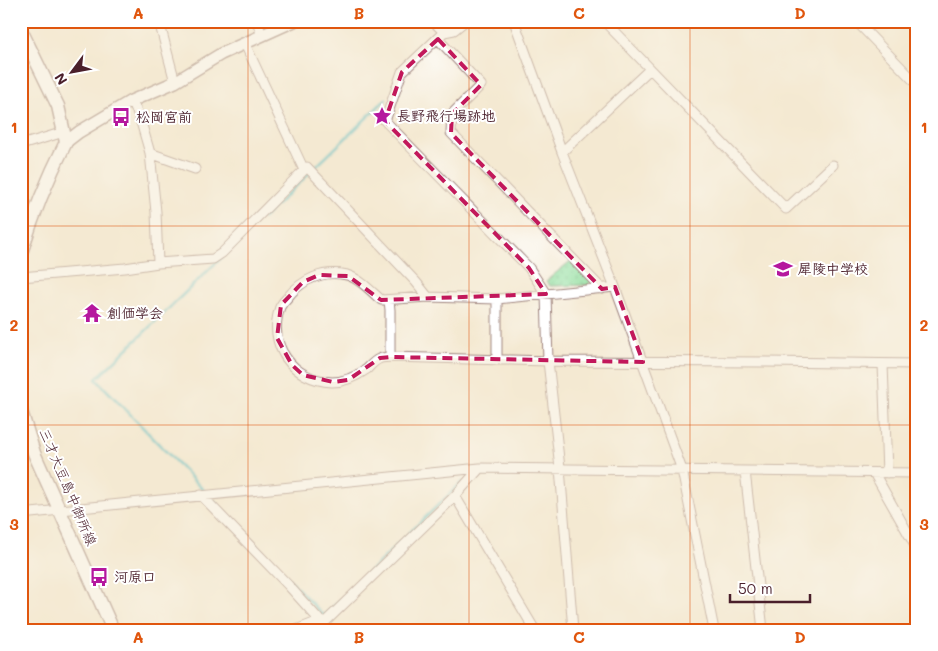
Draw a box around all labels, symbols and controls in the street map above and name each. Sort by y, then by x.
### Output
text: A [132,2,144,23]
text: B [354,2,364,23]
text: C [573,2,585,23]
text: D [794,2,806,23]
north arrow [48,48,98,98]
text: N [50,70,71,89]
place icon: 長野飛行場跡地 [371,105,393,127]
bus stop icon: 松岡宮前 [110,106,132,128]
place label: 長野飛行場跡地 [397,106,495,125]
place label: 松岡宮前 [136,107,192,126]
text: 1 [10,116,18,137]
text: 1 [920,116,928,137]
school or university icon: 犀陵中学校 [772,258,794,280]
place label: 犀陵中学校 [798,259,868,278]
temple icon: 創価学会 [81,302,103,324]
place label: 創価学会 [107,303,163,322]
text: 2 [10,314,19,335]
text: 2 [920,314,929,335]
street label: 三才大豆島中御所線 [35,425,102,549]
text: 3 [9,513,19,534]
text: 3 [919,513,929,534]
bus stop icon: 河原口 [88,566,110,588]
place label: 河原口 [114,567,156,586]
scale bar [730,571,810,603]
text: 50 m [738,578,773,598]
text: A [132,626,144,647]
text: B [354,626,364,647]
text: C [573,626,585,647]
text: D [794,626,806,647]

